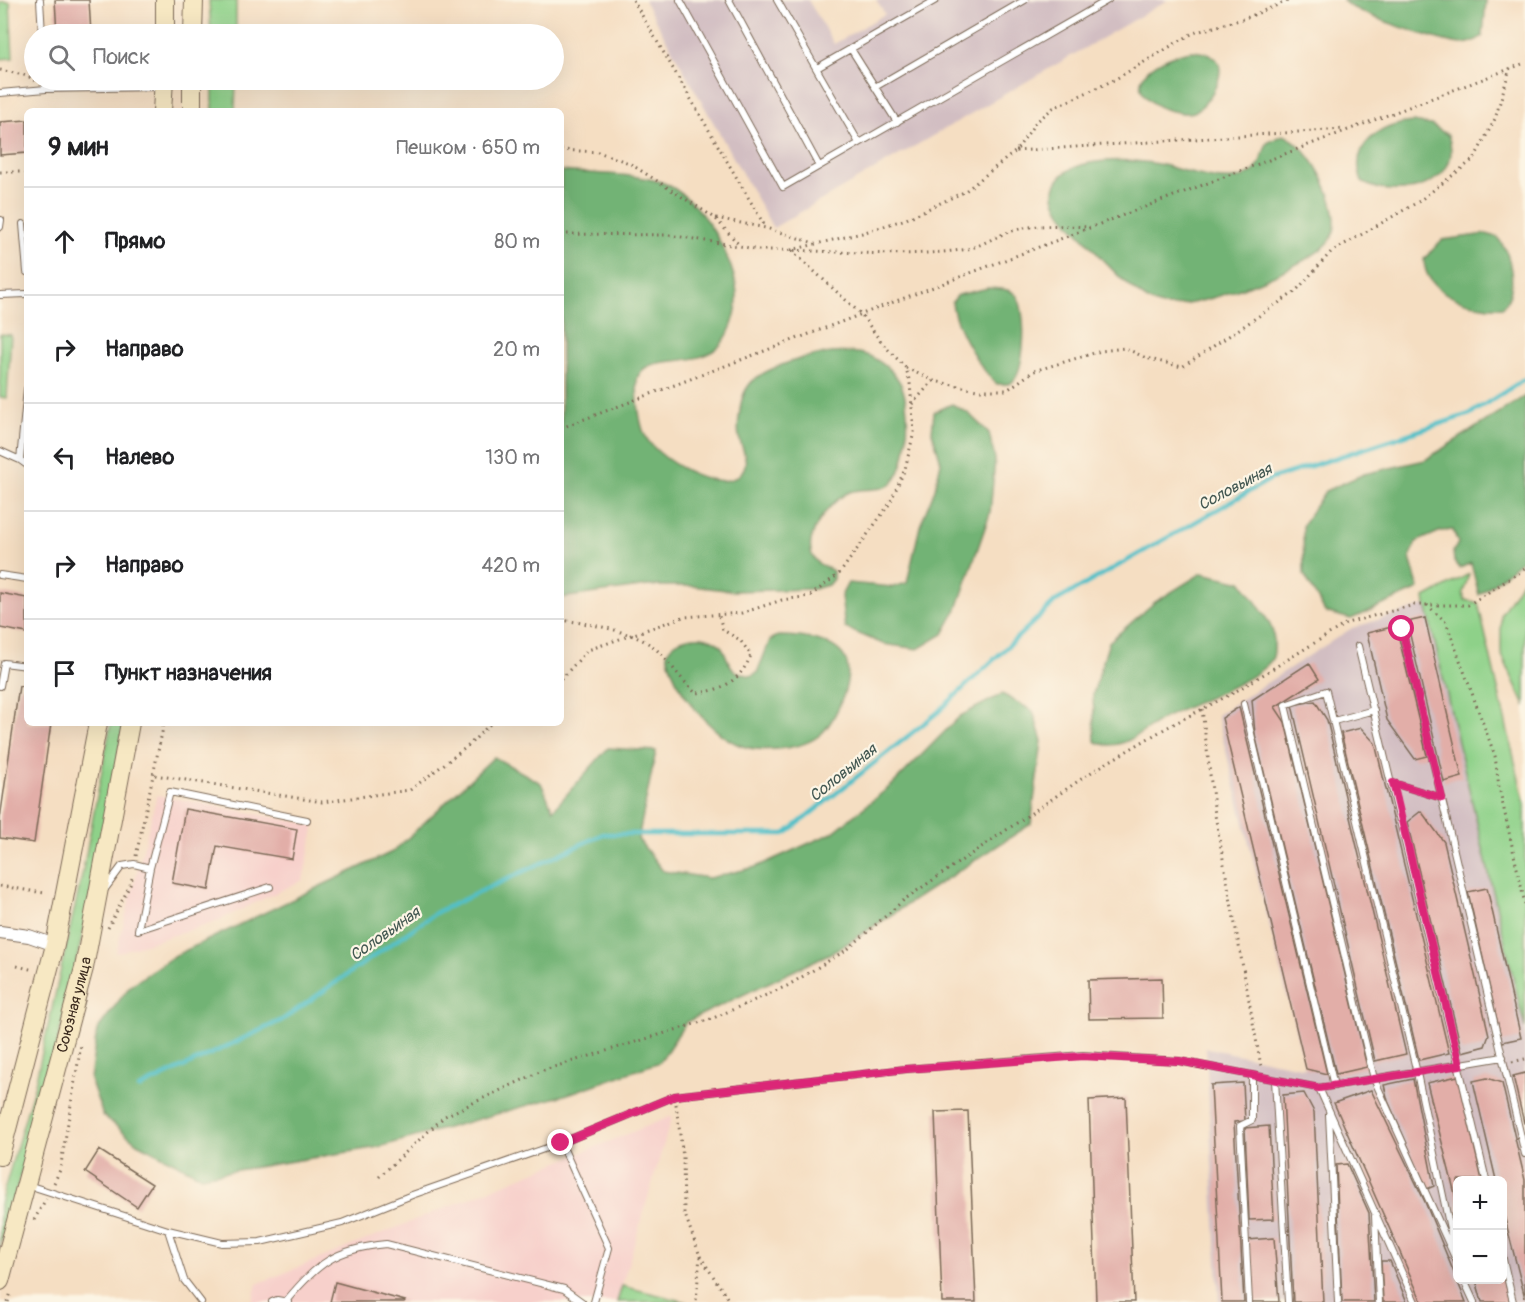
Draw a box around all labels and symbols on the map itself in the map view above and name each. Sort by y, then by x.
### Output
water label: Соловьиная [1195,459,1277,515]
route start [1388,615,1414,641]
water label: Соловьиная [805,739,882,806]
water label: Соловьиная [346,902,425,965]
street label: Союзная улица [52,955,95,1055]
route end [547,1129,573,1155]

